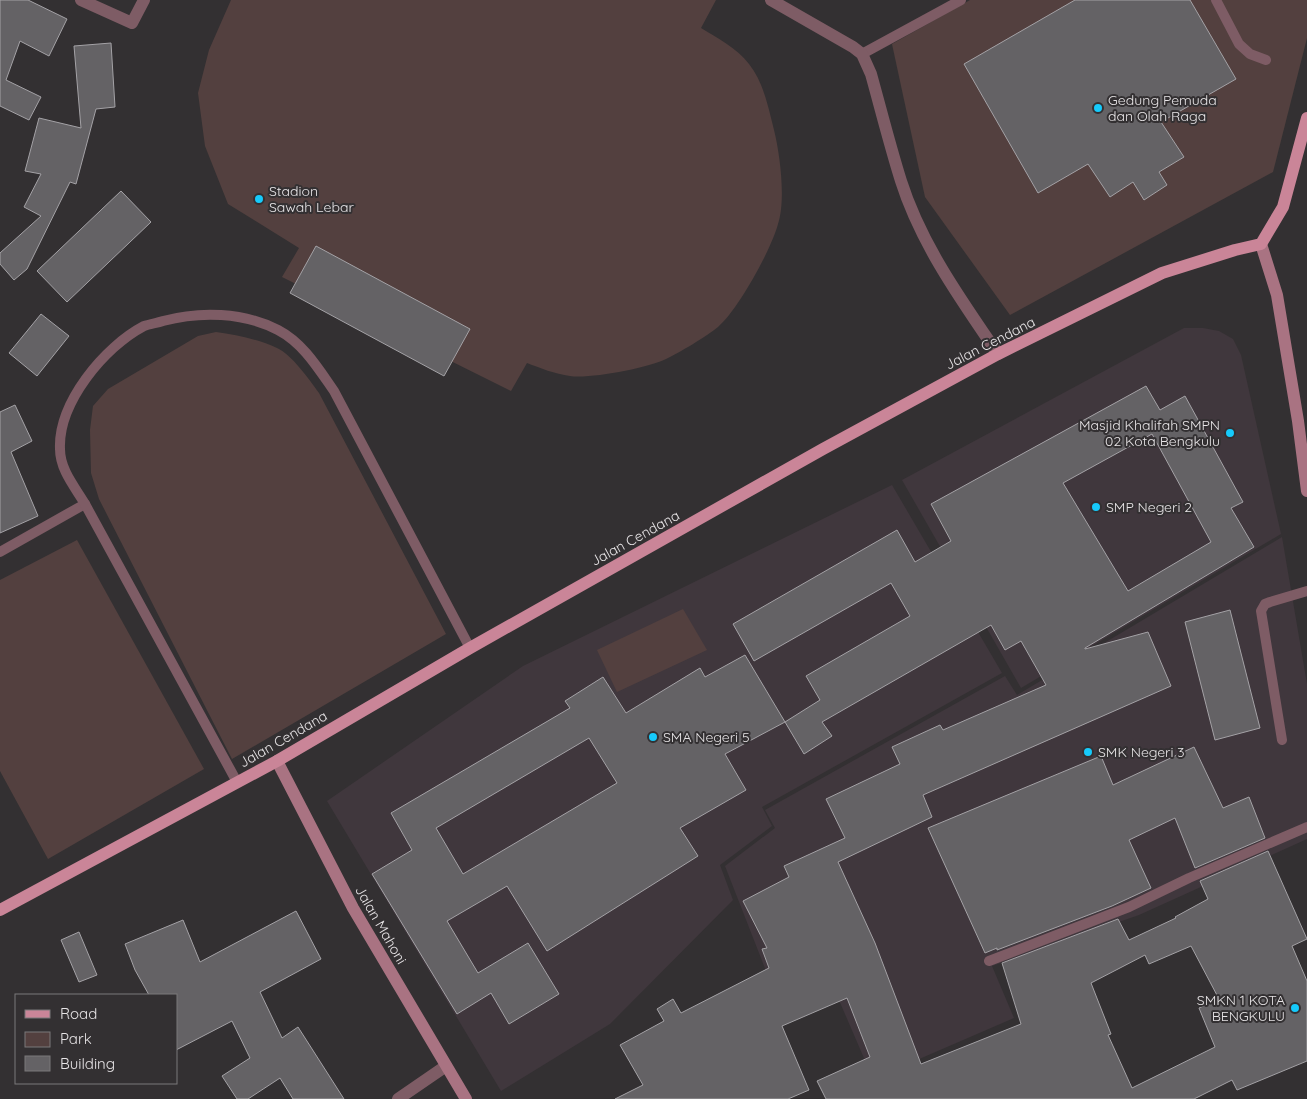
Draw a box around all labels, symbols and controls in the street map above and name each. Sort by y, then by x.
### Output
place label: Gedung Pemuda dan Olah Raga [1108,91,1217,125]
marker: Gedung Pemuda dan Olah Raga [1092,102,1104,114]
place label: Stadion Sawah Lebar [269,182,354,216]
marker: Stadion Sawah Lebar [253,193,265,205]
street label: Jalan Cendana [942,313,1038,373]
place label: Masjid Khalifah SMPN 02 Kota Bengkulu [1079,416,1220,450]
marker: Masjid Khalifah SMPN 02 Kota Bengkulu [1224,427,1236,439]
place label: SMP Negeri 2 [1106,498,1192,516]
marker: SMP Negeri 2 [1090,501,1102,513]
street label: Jalan Cendana [587,506,683,570]
street label: Jalan Cendana [236,707,330,771]
place label: SMA Negeri 5 [663,728,750,746]
marker: SMA Negeri 5 [647,731,659,743]
place label: SMK Negeri 3 [1098,743,1185,761]
marker: SMK Negeri 3 [1082,746,1094,758]
street label: Jalan Mahoni [351,883,411,967]
place label: SMKN 1 KOTA BENGKULU [1197,991,1285,1025]
legend [15,994,178,1084]
marker: SMKN 1 KOTA BENGKULU [1289,1002,1301,1014]
text: Road [60,1004,97,1023]
text: Park [60,1029,92,1048]
text: Building [60,1054,115,1073]

